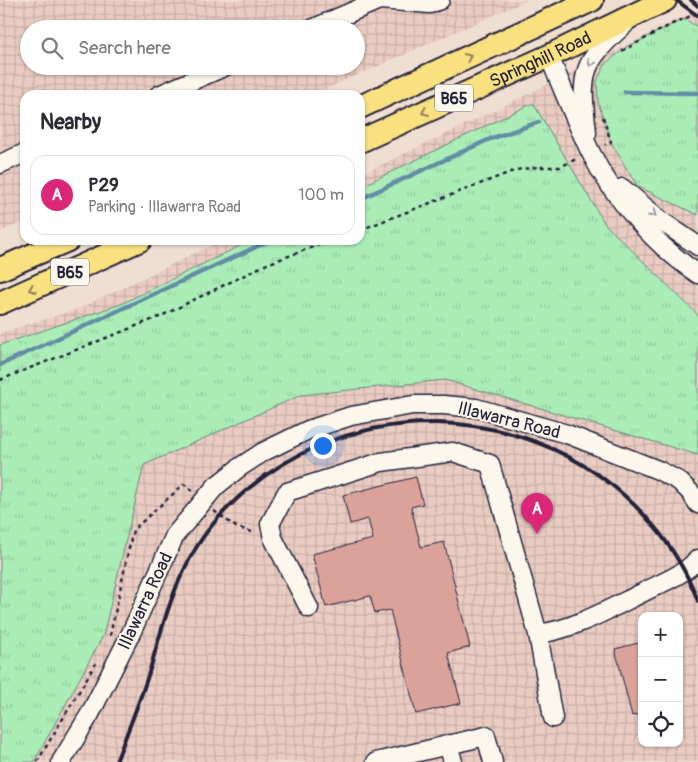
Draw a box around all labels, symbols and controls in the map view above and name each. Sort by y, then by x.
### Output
search box [20,20,365,75]
street label: Springhill Road [486,26,595,93]
icon: search [38,34,66,62]
text: Search here [78,36,171,60]
one-way arrow [463,53,472,64]
one-way arrow [587,58,597,67]
road number: B65 [435,85,473,112]
one-way arrow [421,105,430,116]
text: Nearby [40,109,101,136]
text: P29 [88,173,119,197]
text: A [52,185,62,205]
text: 100 m [298,185,344,205]
text: Parking · Illawarra Road [88,197,241,217]
one-way arrow [647,208,656,216]
road number: B65 [51,258,89,286]
one-way arrow [28,282,37,293]
street label: Illawarra Road [455,397,563,444]
your location [310,433,336,459]
pin: A [521,493,553,534]
street label: Illawarra Road [113,549,178,654]
map controls [638,612,683,747]
button: + [638,612,683,657]
button: − [638,657,683,702]
button: locate [638,702,683,747]

